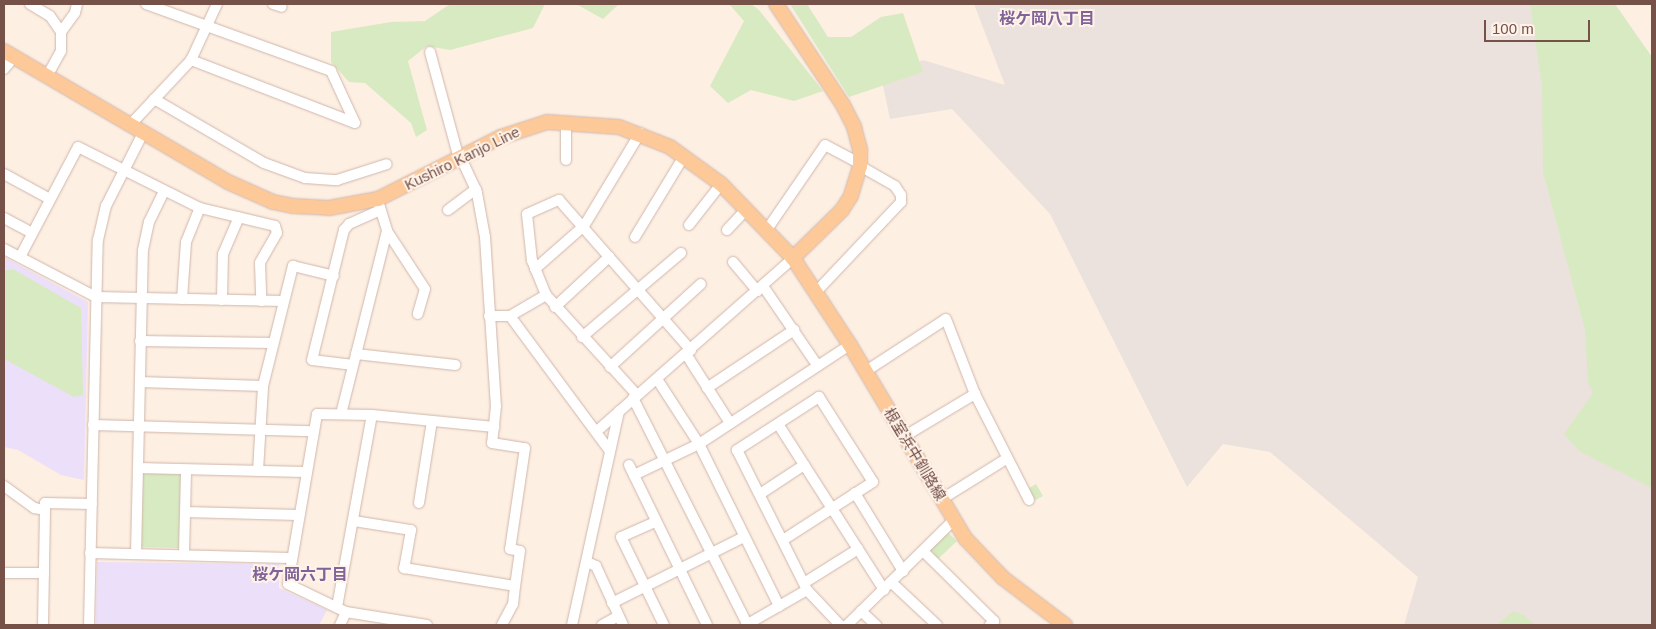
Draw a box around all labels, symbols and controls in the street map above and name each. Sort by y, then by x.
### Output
district label: 桜ケ岡八丁目 [999,9,1095,29]
scale bar [1486,10,1592,42]
text: 100 m [1492,20,1534,37]
street label: Kushiro Kanjo Line [401,122,523,194]
street label: 根室浜中釧路線 [880,404,950,504]
district label: 桜ケ岡六丁目 [252,565,348,585]

